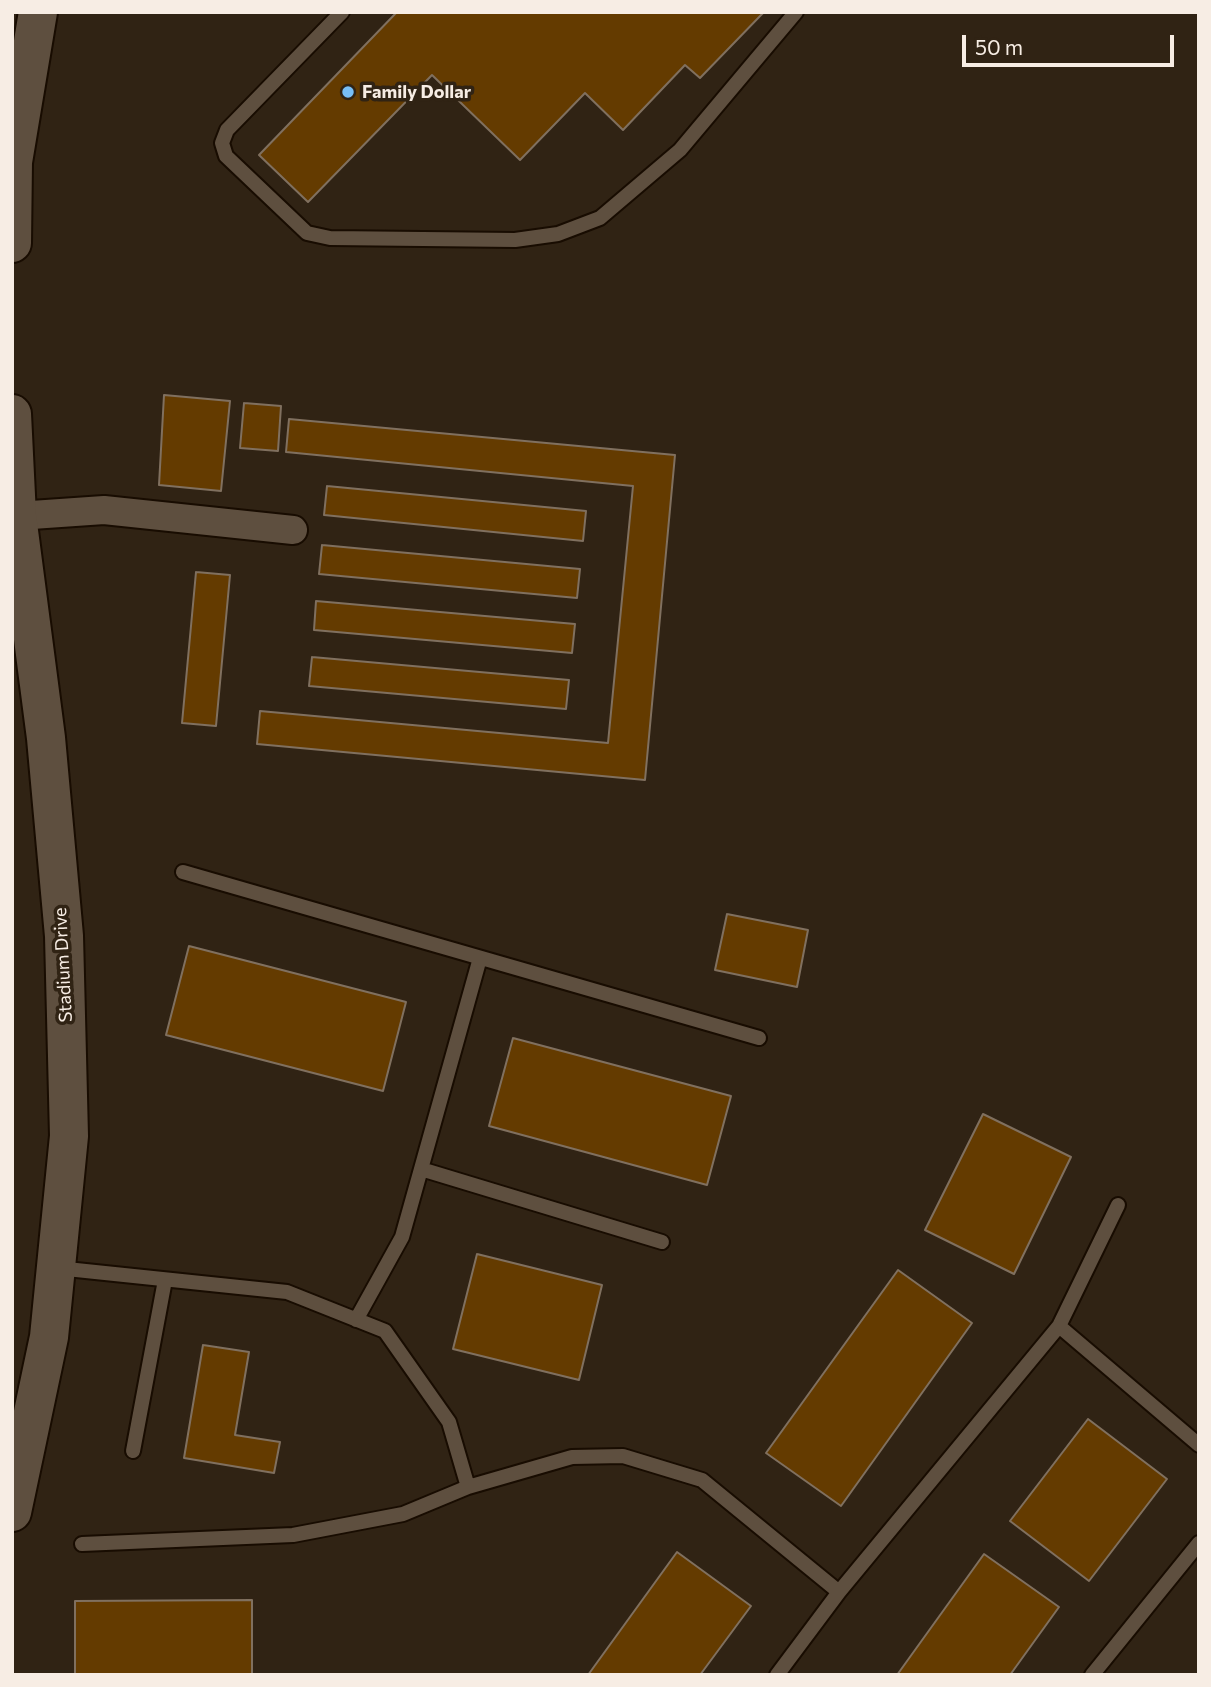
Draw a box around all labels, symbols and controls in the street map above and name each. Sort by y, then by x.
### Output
scale bar [966,21,1178,65]
text: 50 m [975,34,1023,59]
place label: Family Dollar [362,81,471,103]
marker: Family Dollar [340,84,356,100]
street label: Stadium Drive [49,907,77,1023]

